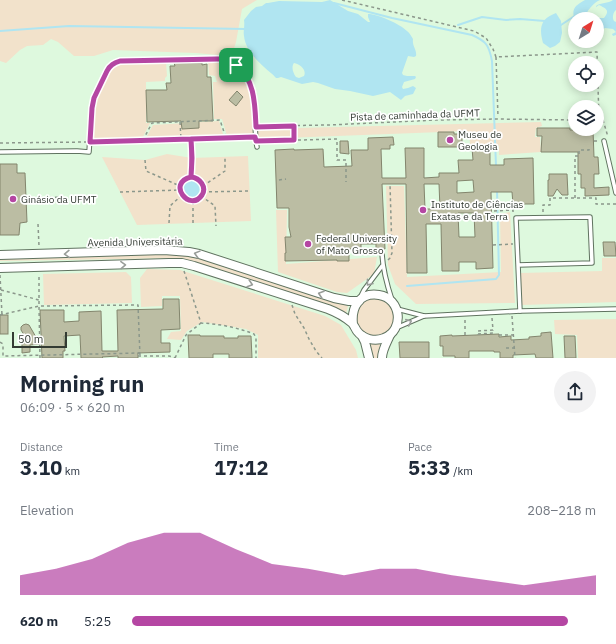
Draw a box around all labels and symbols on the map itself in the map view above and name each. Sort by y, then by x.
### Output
north arrow [568,12,604,48]
pin [219,48,253,82]
street label: Pista de caminhada da UFMT [350,106,480,124]
place label: Museu de Geologia [458,128,502,153]
marker: Museu de Geologia [445,135,455,145]
place label: Ginásio da UFMT [21,193,97,206]
marker: Ginásio da UFMT [8,194,18,204]
place label: Instituto de Ciências Exatas e da Terra [431,198,524,223]
marker: Instituto de Ciências Exatas e da Terra [418,205,428,215]
place label: Federal University of Mato Grosso [316,232,397,257]
street label: Avenida Universitária [87,235,183,249]
marker: Federal University of Mato Grosso [303,239,313,249]
one-way arrow [64,250,70,258]
one-way arrow [194,250,201,259]
one-way arrow [120,260,126,269]
one-way arrow [367,278,374,285]
one-way arrow [246,279,253,288]
one-way arrow [317,290,324,299]
one-way arrow [405,319,413,327]
scale bar [12,330,67,349]

